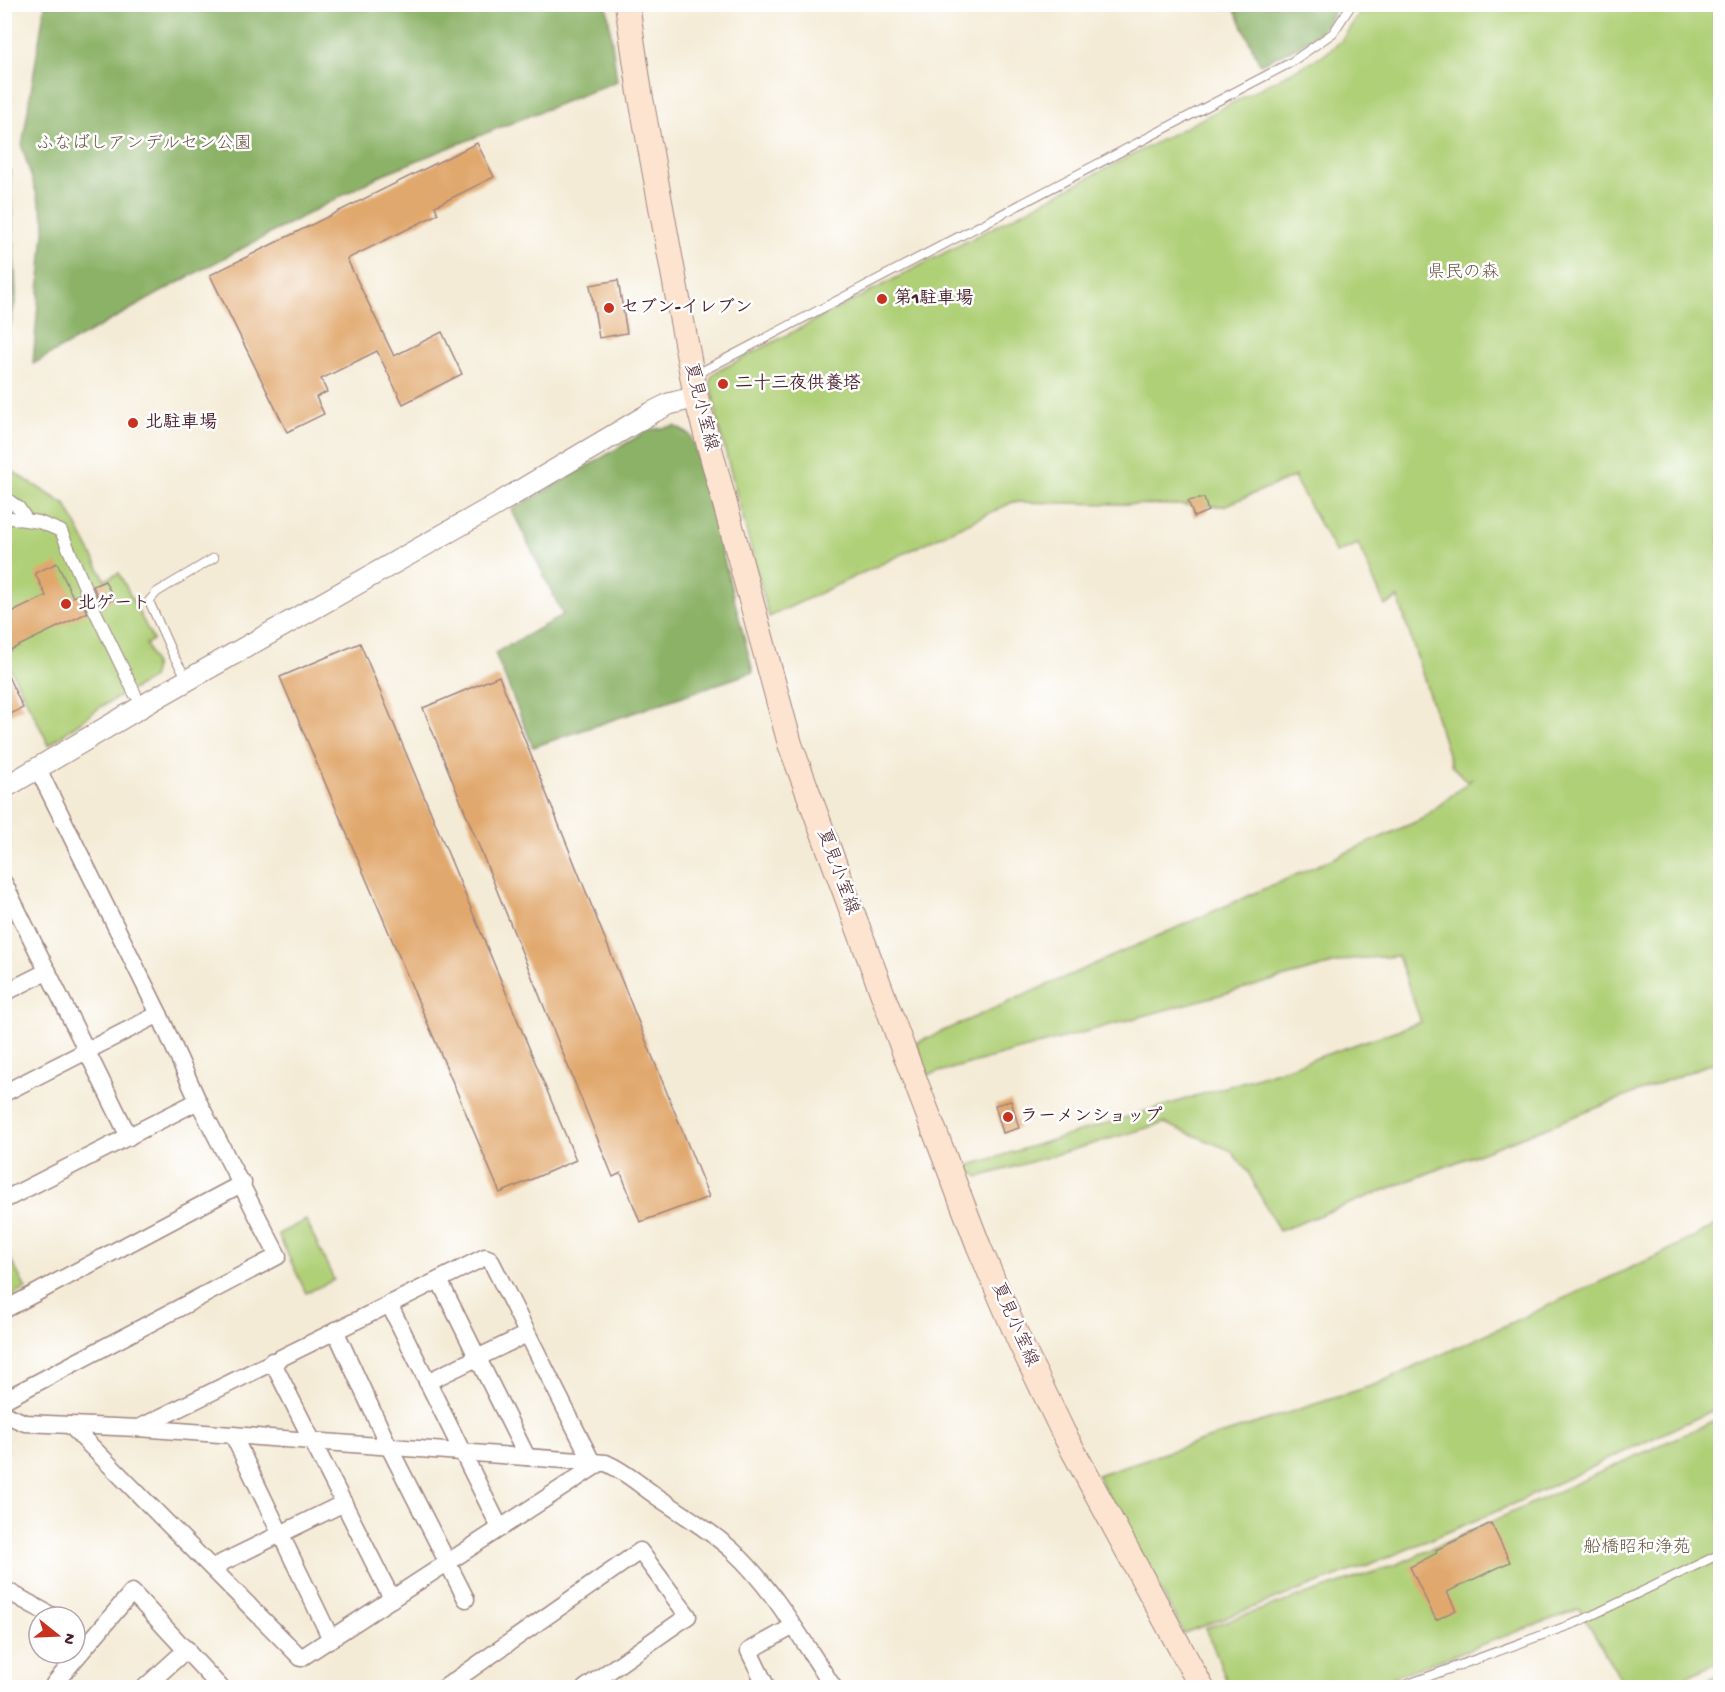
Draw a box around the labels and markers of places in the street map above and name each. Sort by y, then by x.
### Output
place label: 第1駐車場 [894,288,973,310]
marker: 第1駐車場 [875,292,889,306]
place label: セブン-イレブン [621,297,753,319]
marker: セブン-イレブン [602,301,616,315]
place label: 二十三夜供養塔 [735,373,861,395]
marker: 二十三夜供養塔 [716,377,730,391]
place label: 北駐車場 [145,412,217,434]
marker: 北駐車場 [126,416,140,430]
place label: 北ゲート [78,593,150,615]
marker: 北ゲート [59,597,73,611]
place label: ラーメンショップ [1020,1106,1163,1128]
marker: ラーメンショップ [1001,1110,1015,1124]

